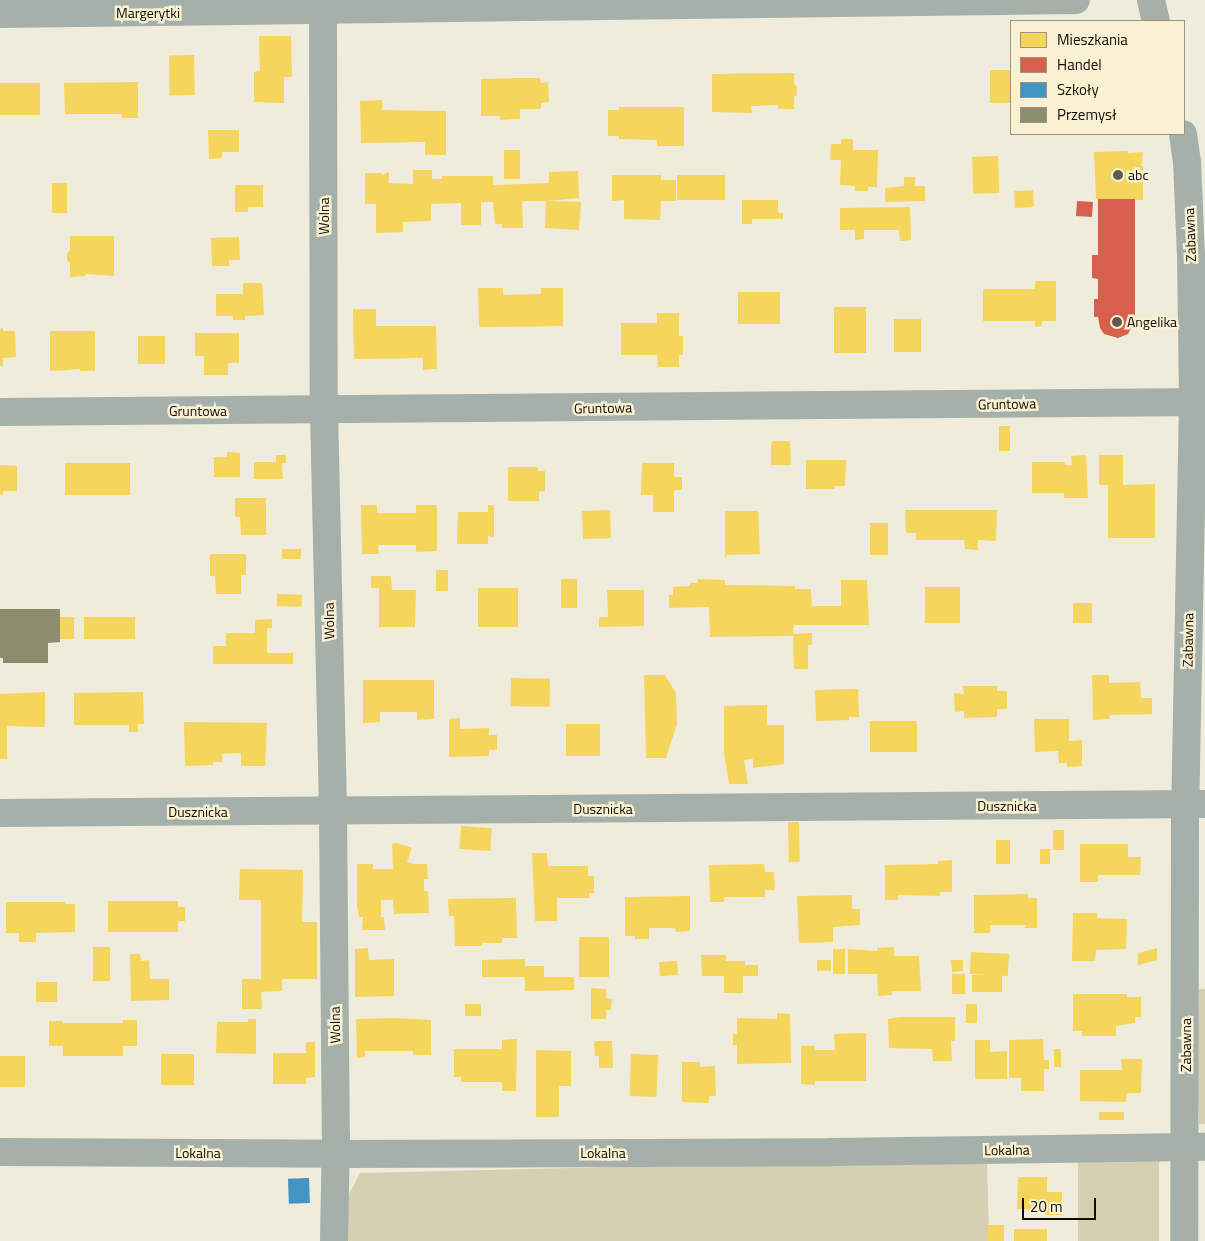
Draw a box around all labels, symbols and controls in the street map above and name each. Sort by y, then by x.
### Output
street label: Margerytki [116,5,180,21]
legend [1010,20,1185,135]
text: Mieszkania [1057,28,1128,51]
text: Handel [1057,53,1102,76]
text: Szkoły [1057,78,1099,101]
text: Przemysł [1057,103,1117,126]
place label: abc [1128,167,1148,183]
marker: abc [1112,169,1124,181]
street label: Wolna [316,197,332,235]
street label: Zabawna [1181,208,1199,262]
place label: Angelika [1127,314,1177,330]
marker: Angelika [1111,316,1123,328]
street label: Gruntowa [978,395,1036,413]
street label: Gruntowa [574,399,632,417]
street label: Gruntowa [169,403,227,419]
street label: Wolna [320,602,338,640]
street label: Zabawna [1179,613,1197,667]
street label: Dusznicka [977,798,1037,814]
street label: Dusznicka [573,801,633,817]
street label: Dusznicka [168,804,228,820]
street label: Wolna [326,1006,344,1044]
street label: Zabawna [1178,1018,1194,1072]
street label: Lokalna [984,1141,1030,1159]
street label: Lokalna [175,1145,221,1161]
street label: Lokalna [580,1145,626,1161]
scale bar [1025,1188,1099,1220]
text: 20 m [1030,1195,1063,1218]

